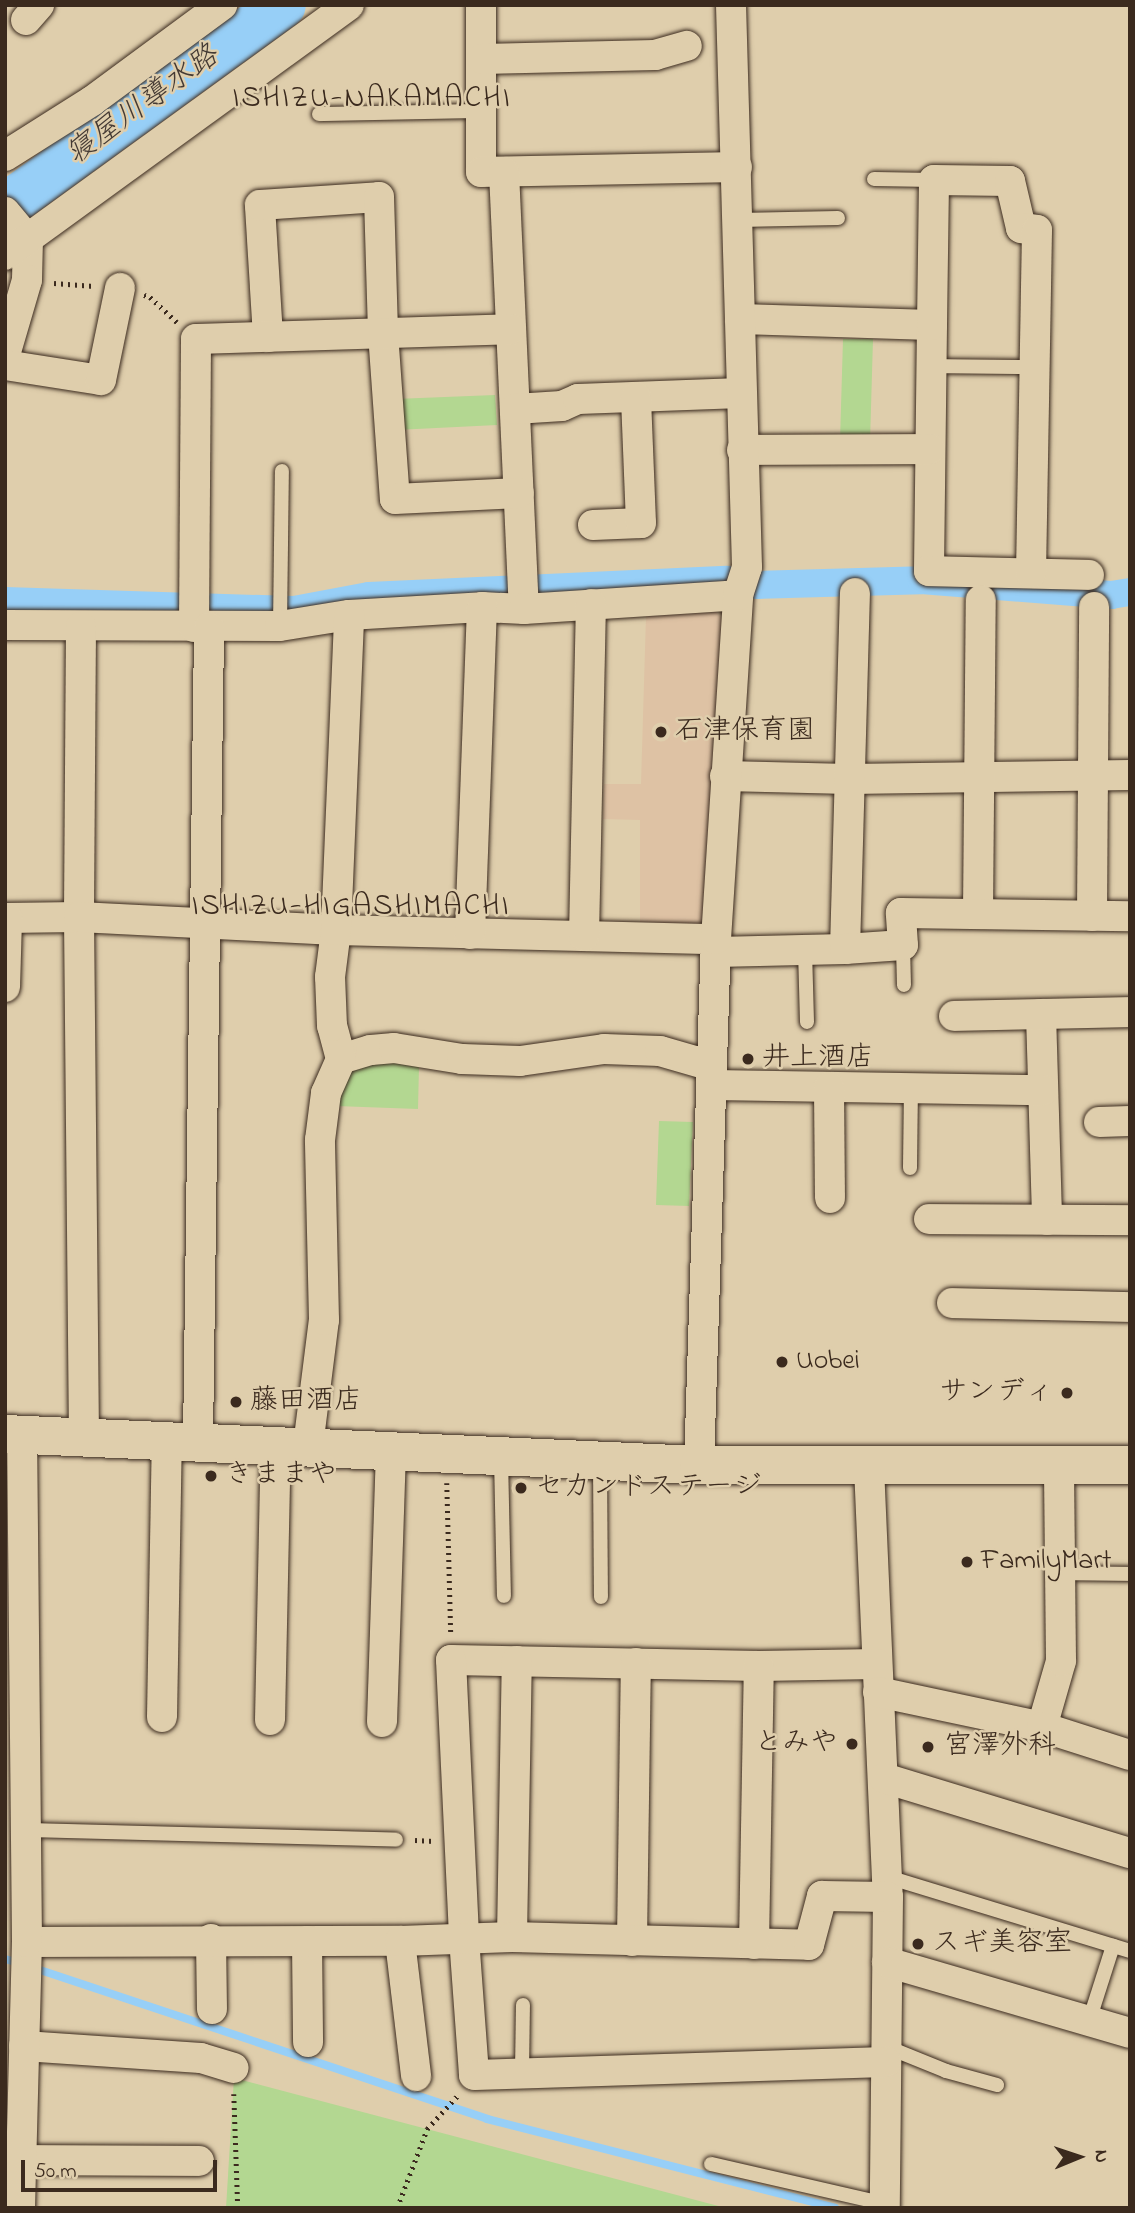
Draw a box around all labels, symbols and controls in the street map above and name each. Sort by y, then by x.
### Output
water label: 寝屋川導水路 [60,39,226,173]
district label: ISHIZU-NAKAMACHI [234,81,510,117]
place label: 石津保育園 [675,715,815,749]
marker: 石津保育園 [653,724,669,740]
district label: ISHIZU-HIGASHIMACHI [194,889,508,925]
place label: 井上酒店 [762,1042,874,1076]
marker: 井上酒店 [740,1051,756,1067]
place label: Uobei [796,1345,860,1379]
marker: Uobei [774,1354,790,1370]
place label: サンディ [941,1376,1053,1410]
place label: 藤田酒店 [250,1385,362,1419]
marker: サンディ [1059,1385,1075,1401]
marker: 藤田酒店 [228,1394,244,1410]
place label: きままや [225,1459,337,1493]
marker: きままや [203,1468,219,1484]
place label: セカンドステージ [535,1471,759,1505]
marker: セカンドステージ [513,1480,529,1496]
place label: FamilyMart [981,1545,1112,1579]
marker: FamilyMart [959,1554,975,1570]
place label: とみや [754,1727,838,1761]
place label: 宮澤外科 [944,1730,1056,1764]
marker: とみや [844,1736,860,1752]
marker: 宮澤外科 [918,1737,938,1757]
place label: スギ美容室 [932,1927,1072,1961]
marker: スギ美容室 [910,1936,926,1952]
north arrow [1044,2122,1114,2192]
scale bar [24,2146,220,2190]
text: N [1087,2149,1114,2163]
text: 50 m [34,2157,77,2187]

